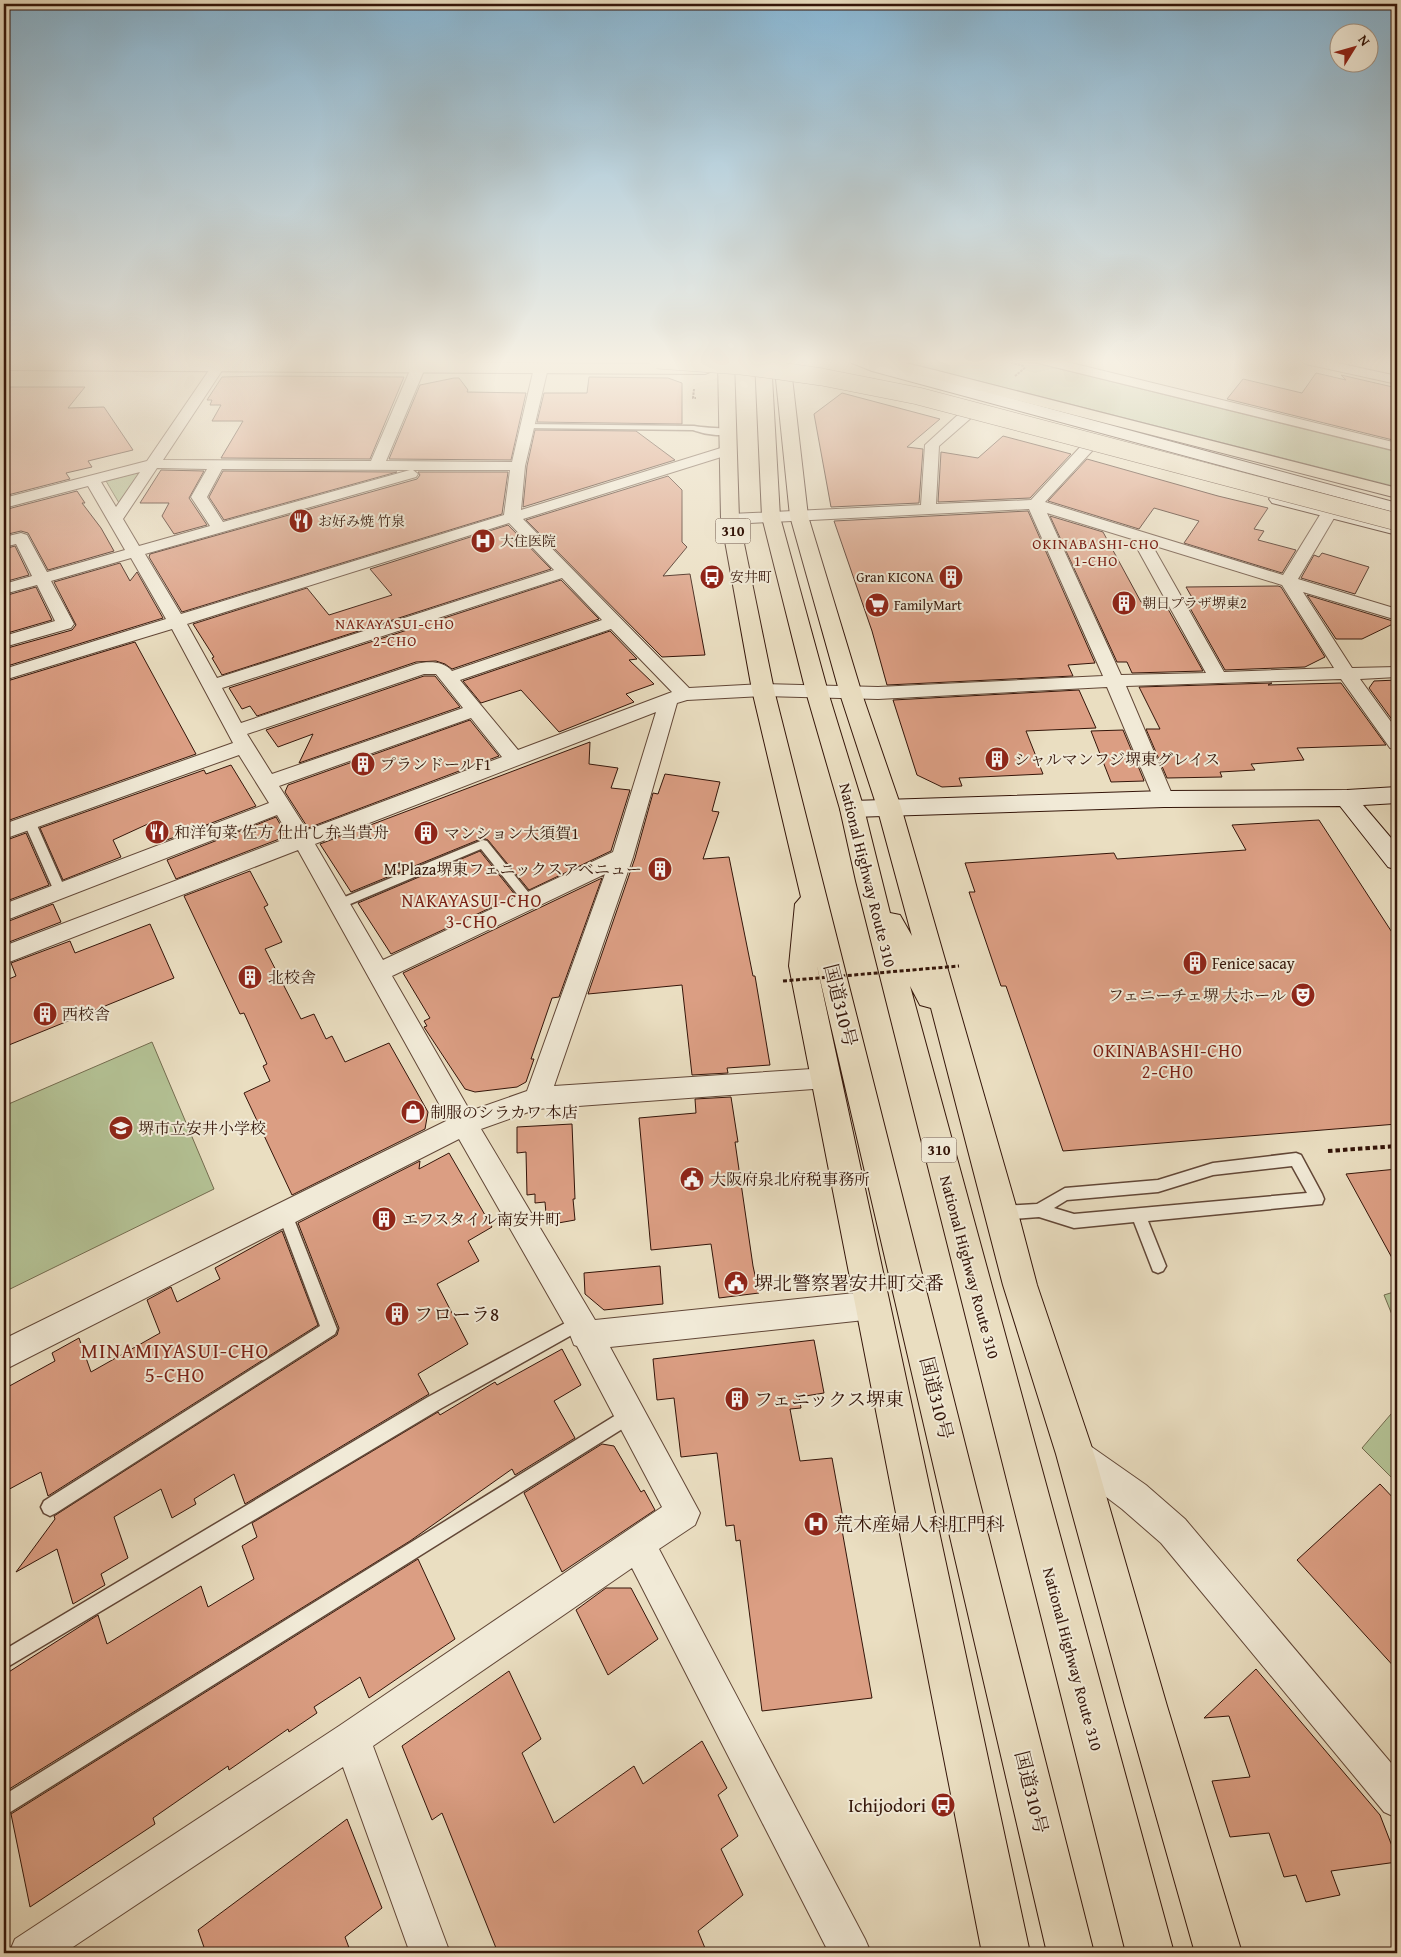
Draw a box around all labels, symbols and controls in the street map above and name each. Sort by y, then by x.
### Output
north arrow [1328,22,1378,72]
text: N [1354,30,1376,50]
restaurant icon: お好み焼 竹泉 [288,508,314,534]
place label: お好み焼 竹泉 [318,511,405,531]
road number: 310 [716,518,750,544]
hospital icon: 大住医院 [470,528,496,554]
place label: 大住医院 [500,531,556,551]
district label: OKINABASHI-CHO 1-CHO [1032,533,1160,571]
bus stop icon: 安井町 [699,564,725,590]
building icon: Gran KICONA [938,564,964,590]
place label: 安井町 [730,567,772,587]
place label: Gran KICONA [856,567,935,587]
building icon: 朝日プラザ堺東2 [1111,590,1137,616]
supermarket icon: FamilyMart [864,592,890,618]
place label: 朝日プラザ堺東2 [1142,593,1247,613]
place label: FamilyMart [894,595,962,615]
district label: NAKAYASUI-CHO 2-CHO [335,613,455,651]
building icon: シャルマンフジ堺東グレイス [984,746,1010,772]
place label: シャルマンフジ堺東グレイス [1014,747,1220,771]
building icon: プランドールF1 [350,751,376,777]
place label: プランドールF1 [380,752,491,776]
street label: National Highway Route 310 [834,780,903,970]
restaurant icon: 和洋旬菜 佐方 仕出し弁当貴舟 [144,819,170,845]
place label: 和洋旬菜 佐方 仕出し弁当貴舟 [174,820,389,844]
building icon: マンション大須賀1 [413,820,439,846]
place label: マンション大須賀1 [444,821,579,845]
building icon: M'Plaza堺東フェニックスアベニュー [647,856,673,882]
place label: M'Plaza堺東フェニックスアベニュー [384,857,642,881]
district label: NAKAYASUI-CHO 3-CHO [401,887,543,935]
building icon: Fenice sacay [1182,950,1208,976]
place label: Fenice sacay [1212,951,1295,975]
street label: 国道310号 [817,961,865,1049]
building icon: 北校舎 [237,964,263,990]
place label: 北校舎 [268,965,316,989]
theatre icon: フェニーチェ堺 大ホール [1290,982,1316,1008]
place label: フェニーチェ堺 大ホール [1108,983,1286,1007]
building icon: 西校舎 [32,1001,58,1027]
place label: 西校舎 [62,1002,110,1026]
district label: OKINABASHI-CHO 2-CHO [1093,1037,1243,1085]
shop icon: 制服のシラカワ 本店 [400,1099,426,1125]
place label: 制服のシラカワ 本店 [430,1100,578,1124]
school or university icon: 堺市立安井小学校 [108,1115,134,1141]
place label: 堺市立安井小学校 [138,1116,266,1140]
road number: 310 [922,1138,956,1162]
public building icon: 大阪府泉北府税事務所 [679,1166,705,1192]
place label: 大阪府泉北府税事務所 [710,1167,870,1191]
street label: National Highway Route 310 [934,1173,1006,1362]
building icon: エフスタイル南安井町 [371,1206,397,1232]
place label: エフスタイル南安井町 [402,1207,561,1231]
place label: 堺北警察署安井町交番 [754,1269,944,1297]
public building icon: 堺北警察署安井町交番 [723,1270,749,1296]
place label: フローラ8 [414,1300,499,1328]
building icon: フローラ8 [384,1301,410,1327]
district label: MINAMIYASUI-CHO 5-CHO [81,1335,269,1390]
street label: 国道310号 [913,1354,961,1442]
place label: フェニックス堺東 [754,1385,904,1413]
building icon: フェニックス堺東 [724,1386,750,1412]
place label: 荒木産婦人科肛門科 [834,1510,1005,1538]
hospital icon: 荒木産婦人科肛門科 [803,1511,829,1537]
street label: National Highway Route 310 [1037,1565,1109,1754]
street label: 国道310号 [1008,1748,1056,1836]
place label: Ichijodori [848,1791,926,1819]
bus stop icon: Ichijodori [930,1792,956,1818]

